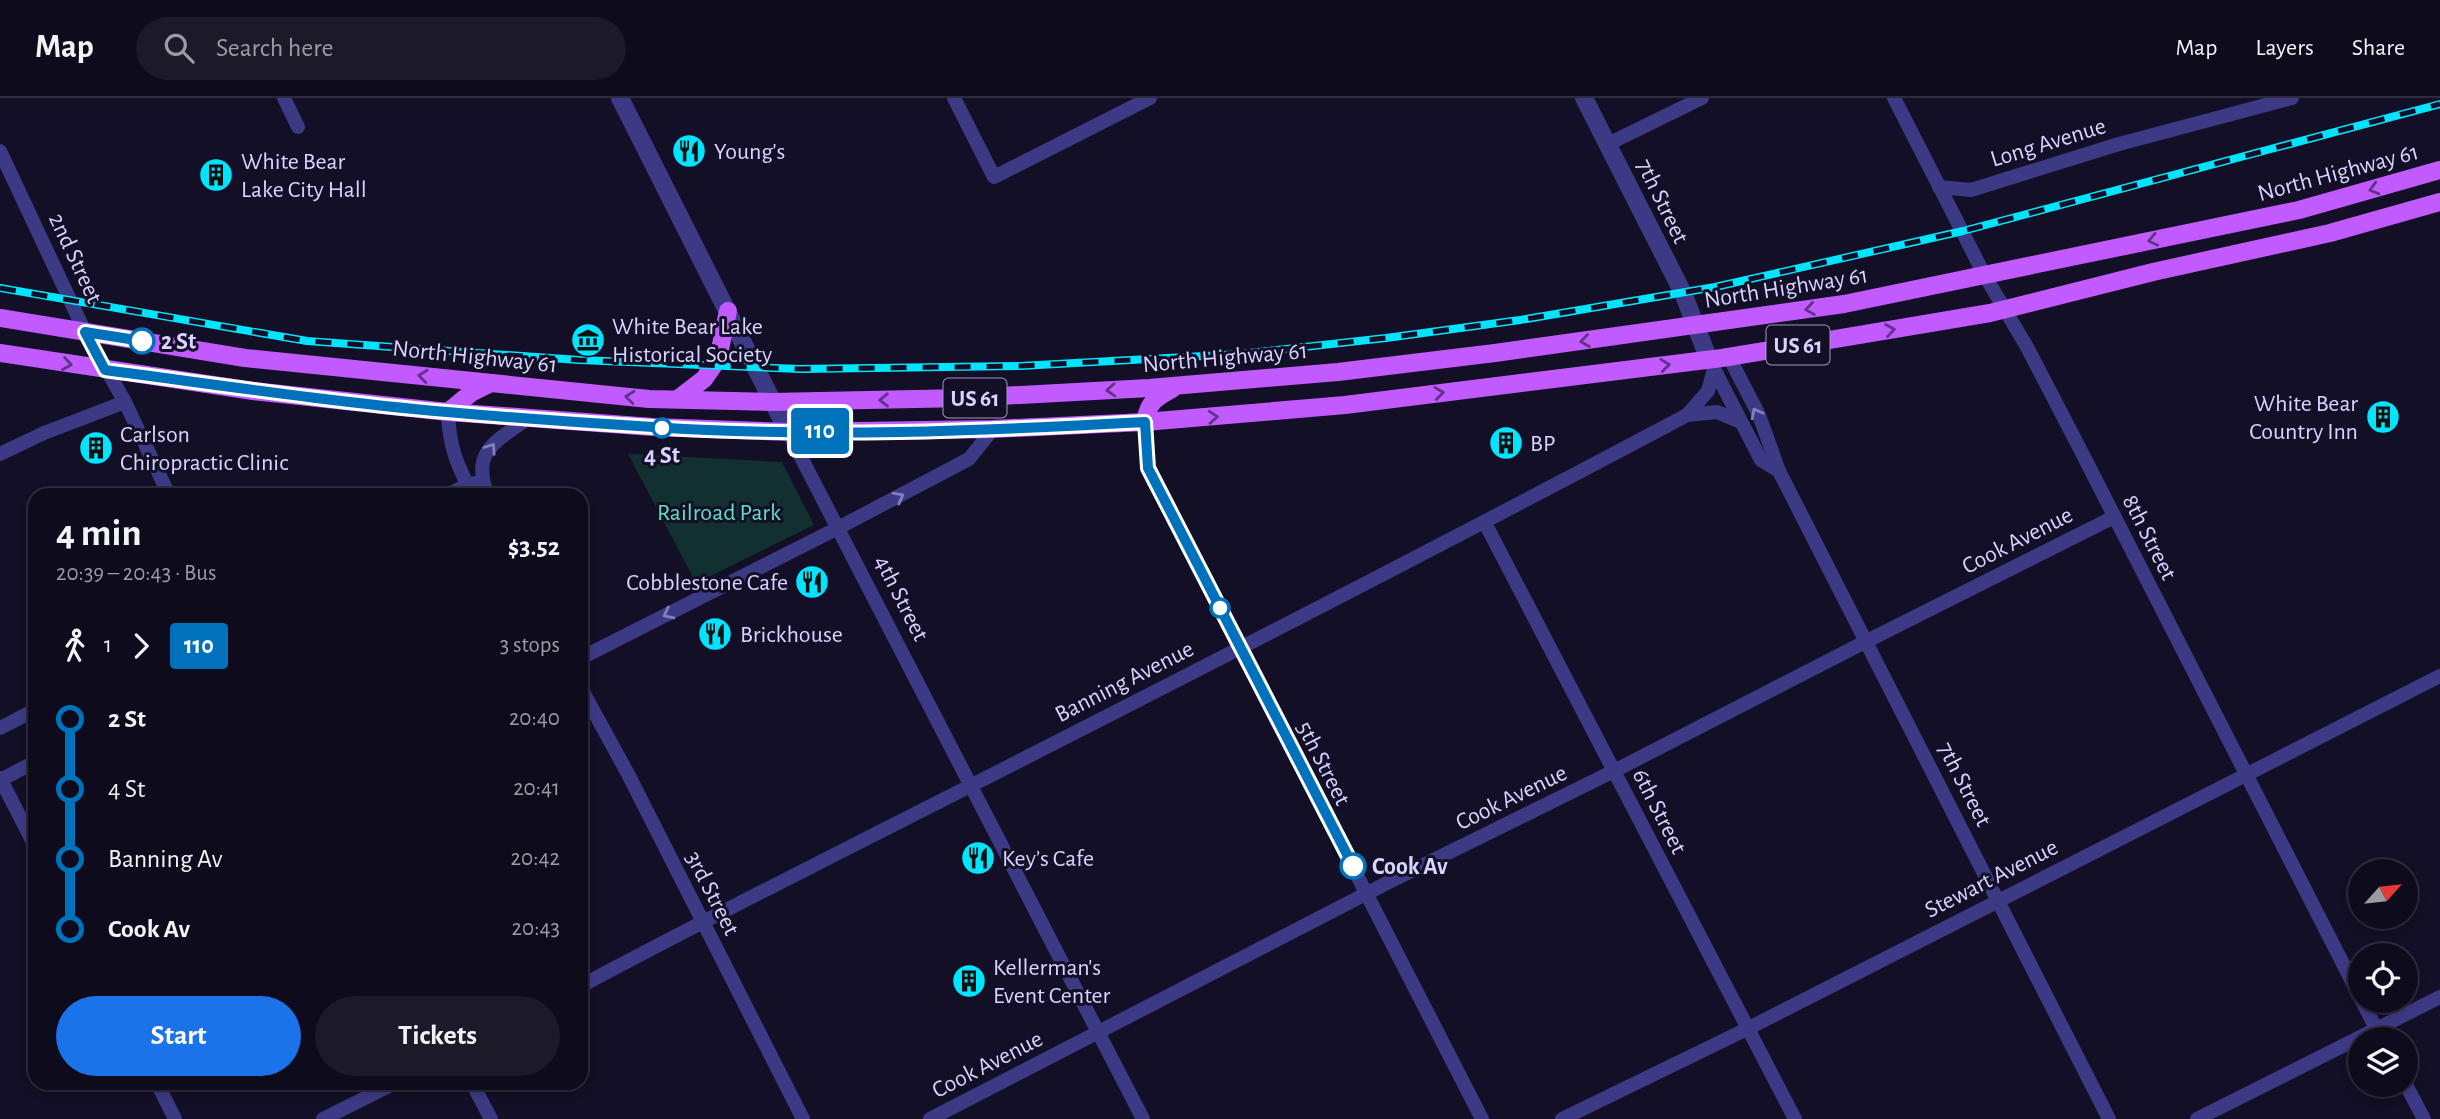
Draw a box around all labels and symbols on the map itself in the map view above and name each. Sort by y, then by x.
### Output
street label: Long Avenue [1988,114,2109,172]
restaurant icon: Young's [670,132,708,170]
place label: Young's [714,140,785,164]
street label: North Highway 61 [2255,140,2421,206]
place label: White Bear Lake City Hall [241,150,367,202]
street label: 7th Street [1631,155,1693,248]
building icon: White Bear Lake City Hall [197,156,235,194]
one-way arrow [2369,180,2381,195]
street label: 2nd Street [44,210,106,307]
one-way arrow [2147,232,2159,247]
street label: North Highway 61 [1703,263,1870,313]
one-way arrow [1804,301,1816,316]
place label: White Bear Lake Historical Society [612,315,772,367]
museum icon: White Bear Lake Historical Society [569,321,607,359]
one-way arrow [1884,323,1896,338]
road number: US 61 [1766,326,1829,364]
marker: 2 St [129,328,155,354]
place label: 2 St [161,330,196,354]
one-way arrow [1579,333,1590,348]
street label: North Highway 61 [391,336,558,378]
street label: North Highway 61 [1142,339,1309,377]
one-way arrow [61,356,73,371]
one-way arrow [1659,358,1671,373]
one-way arrow [417,369,428,384]
road number: US 61 [944,378,1006,418]
one-way arrow [1105,383,1116,398]
one-way arrow [1434,386,1445,401]
one-way arrow [624,390,635,405]
one-way arrow [878,392,888,408]
place label: White Bear Country Inn [2249,392,2358,444]
building icon: White Bear Country Inn [2364,398,2402,436]
line badge: 110 [780,408,860,454]
one-way arrow [1751,408,1765,420]
one-way arrow [1208,410,1219,425]
marker: 4 St [652,418,672,438]
place label: Carlson Chiropractic Clinic [120,423,288,475]
building icon: BP [1487,424,1525,462]
building icon: Carlson Chiropractic Clinic [77,429,115,467]
place label: BP [1530,432,1555,456]
one-way arrow [483,443,496,456]
place label: 4 St [644,444,680,468]
one-way arrow [891,491,904,505]
street label: 8th Street [2118,491,2181,584]
park label: Railroad Park [657,501,781,525]
street label: Cook Avenue [1958,503,2077,579]
street label: 4th Street [870,552,933,645]
restaurant icon: Cobblestone Cafe [793,563,831,601]
place label: Cobblestone Cafe [626,571,788,595]
unlabelled marker [1210,598,1230,618]
one-way arrow [663,605,675,619]
restaurant icon: Brickhouse [696,615,734,653]
place label: Brickhouse [740,623,843,647]
street label: Banning Avenue [1051,637,1198,727]
street label: 5th Street [1292,718,1355,810]
street label: 7th Street [1933,739,1996,831]
street label: Cook Avenue [1452,761,1571,835]
street label: 6th Street [1628,765,1691,858]
street label: Stewart Avenue [1921,835,2062,923]
restaurant icon: Key’s Cafe [959,839,997,877]
place label: Key’s Cafe [1002,847,1094,871]
street label: 3rd Street [681,848,743,940]
marker: Cook Av [1340,853,1366,879]
place label: Cook Av [1372,855,1448,879]
north arrow [2348,859,2418,929]
place label: Kellerman's Event Center [993,956,1111,1008]
building icon: Kellerman's Event Center [950,962,988,1000]
street label: Cook Avenue [928,1027,1047,1103]

